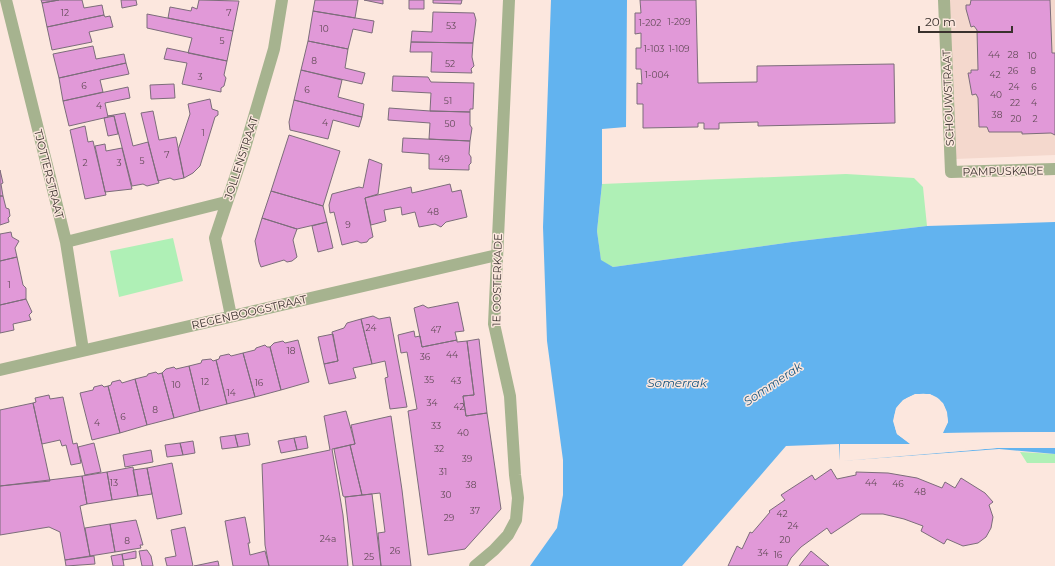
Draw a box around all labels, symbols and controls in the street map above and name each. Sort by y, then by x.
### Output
house number: 12 [61,7,69,18]
house number: 7 [226,7,232,18]
scale bar [919,8,1012,34]
text: 20 m [925,14,956,29]
house number: 1-209 [667,16,691,27]
house number: 1-202 [639,17,661,28]
house number: 53 [446,20,456,31]
house number: 10 [319,23,329,34]
house number: 5 [219,35,225,46]
house number: 1-103 [644,43,664,54]
house number: 1-109 [668,43,690,54]
street label: SCHOUWSTRAAT [939,49,957,146]
house number: 44 [988,49,1000,60]
house number: 28 [1008,49,1019,60]
house number: 10 [1027,50,1037,61]
house number: 8 [311,55,317,66]
house number: 52 [445,58,455,69]
house number: 26 [1008,65,1019,76]
house number: 8 [1030,65,1036,76]
house number: 1-004 [645,69,669,80]
house number: 42 [989,69,1001,80]
house number: 3 [197,71,203,82]
house number: 6 [81,80,87,91]
house number: 24 [1009,81,1019,92]
house number: 6 [1031,81,1037,92]
house number: 6 [304,84,310,95]
house number: 40 [990,89,1002,100]
house number: 51 [444,95,452,106]
house number: 22 [1010,97,1020,108]
house number: 4 [1031,97,1037,108]
house number: 4 [96,100,102,111]
house number: 38 [992,109,1003,120]
house number: 20 [1010,113,1022,124]
house number: 2 [1032,113,1038,124]
street label: JOLLENSTRAAT [221,114,261,202]
house number: 4 [322,117,328,128]
house number: 50 [444,118,456,129]
house number: 1 [201,127,205,138]
street label: TJOTTERSTRAAT [31,128,67,221]
house number: 7 [164,149,170,160]
house number: 49 [438,153,450,164]
house number: 5 [139,155,145,166]
house number: 2 [82,157,88,168]
house number: 3 [116,157,122,168]
street label: PAMPUSKADE [962,163,1044,179]
house number: 48 [427,206,439,217]
house number: 9 [345,219,351,230]
street label: 1E OOSTERKADE [489,233,505,327]
house number: 1 [7,279,11,290]
street label: REGENBOOGSTRAAT [190,292,309,332]
house number: 24 [366,322,376,333]
house number: 47 [431,324,441,335]
house number: 18 [287,345,296,356]
house number: 44 [446,349,458,360]
house number: 36 [420,351,431,362]
water label: Sommerak [741,358,806,409]
house number: 35 [424,374,434,385]
house number: 43 [451,375,461,386]
water label: Somerrak [647,375,708,390]
house number: 12 [201,376,209,387]
house number: 16 [255,377,264,388]
house number: 10 [171,379,181,390]
house number: 14 [226,387,236,398]
house number: 34 [426,397,438,408]
house number: 42 [453,401,465,412]
house number: 8 [152,404,158,415]
house number: 6 [120,411,126,422]
house number: 4 [94,417,100,428]
house number: 33 [431,420,441,431]
house number: 40 [457,427,469,438]
house number: 32 [434,443,444,454]
house number: 39 [462,453,473,464]
house number: 31 [439,466,447,477]
house number: 13 [110,477,118,488]
house number: 44 [865,477,877,488]
house number: 46 [892,478,904,489]
house number: 38 [466,479,477,490]
house number: 48 [914,486,926,497]
house number: 30 [440,489,452,500]
house number: 37 [470,505,480,516]
house number: 42 [776,508,788,519]
house number: 29 [444,512,455,523]
house number: 24 [788,520,798,531]
house number: 24a [320,533,336,544]
house number: 20 [779,534,791,545]
house number: 8 [124,535,130,546]
house number: 26 [390,545,401,556]
house number: 34 [757,547,769,558]
house number: 16 [774,549,783,560]
house number: 25 [364,551,374,562]

